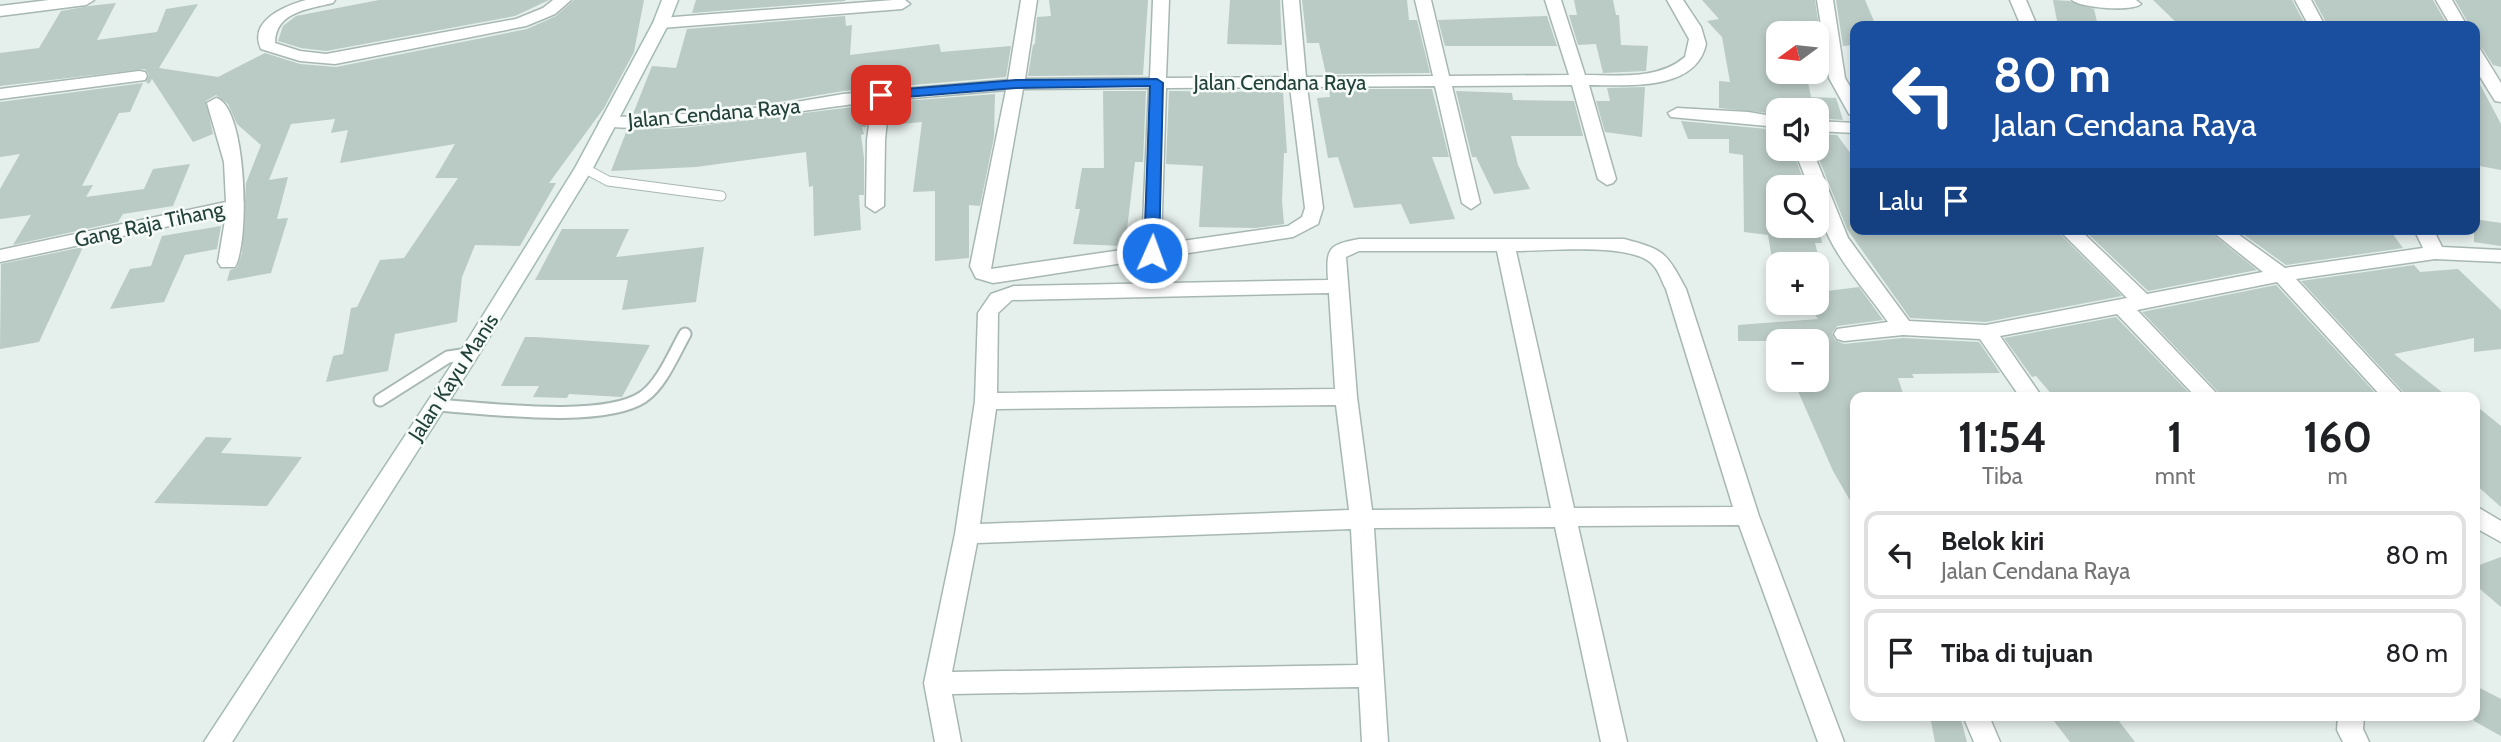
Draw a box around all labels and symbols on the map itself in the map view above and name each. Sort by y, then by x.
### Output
north arrow [1766,21,1829,84]
pin [851,65,911,125]
street label: Jalan Cendana Raya [1193,70,1366,95]
street label: Jalan Cendana Raya [626,93,801,133]
street label: Gang Raja Tihang [72,196,227,253]
position arrow [1115,216,1189,290]
street label: Jalan Kayu Manis [402,309,504,446]

